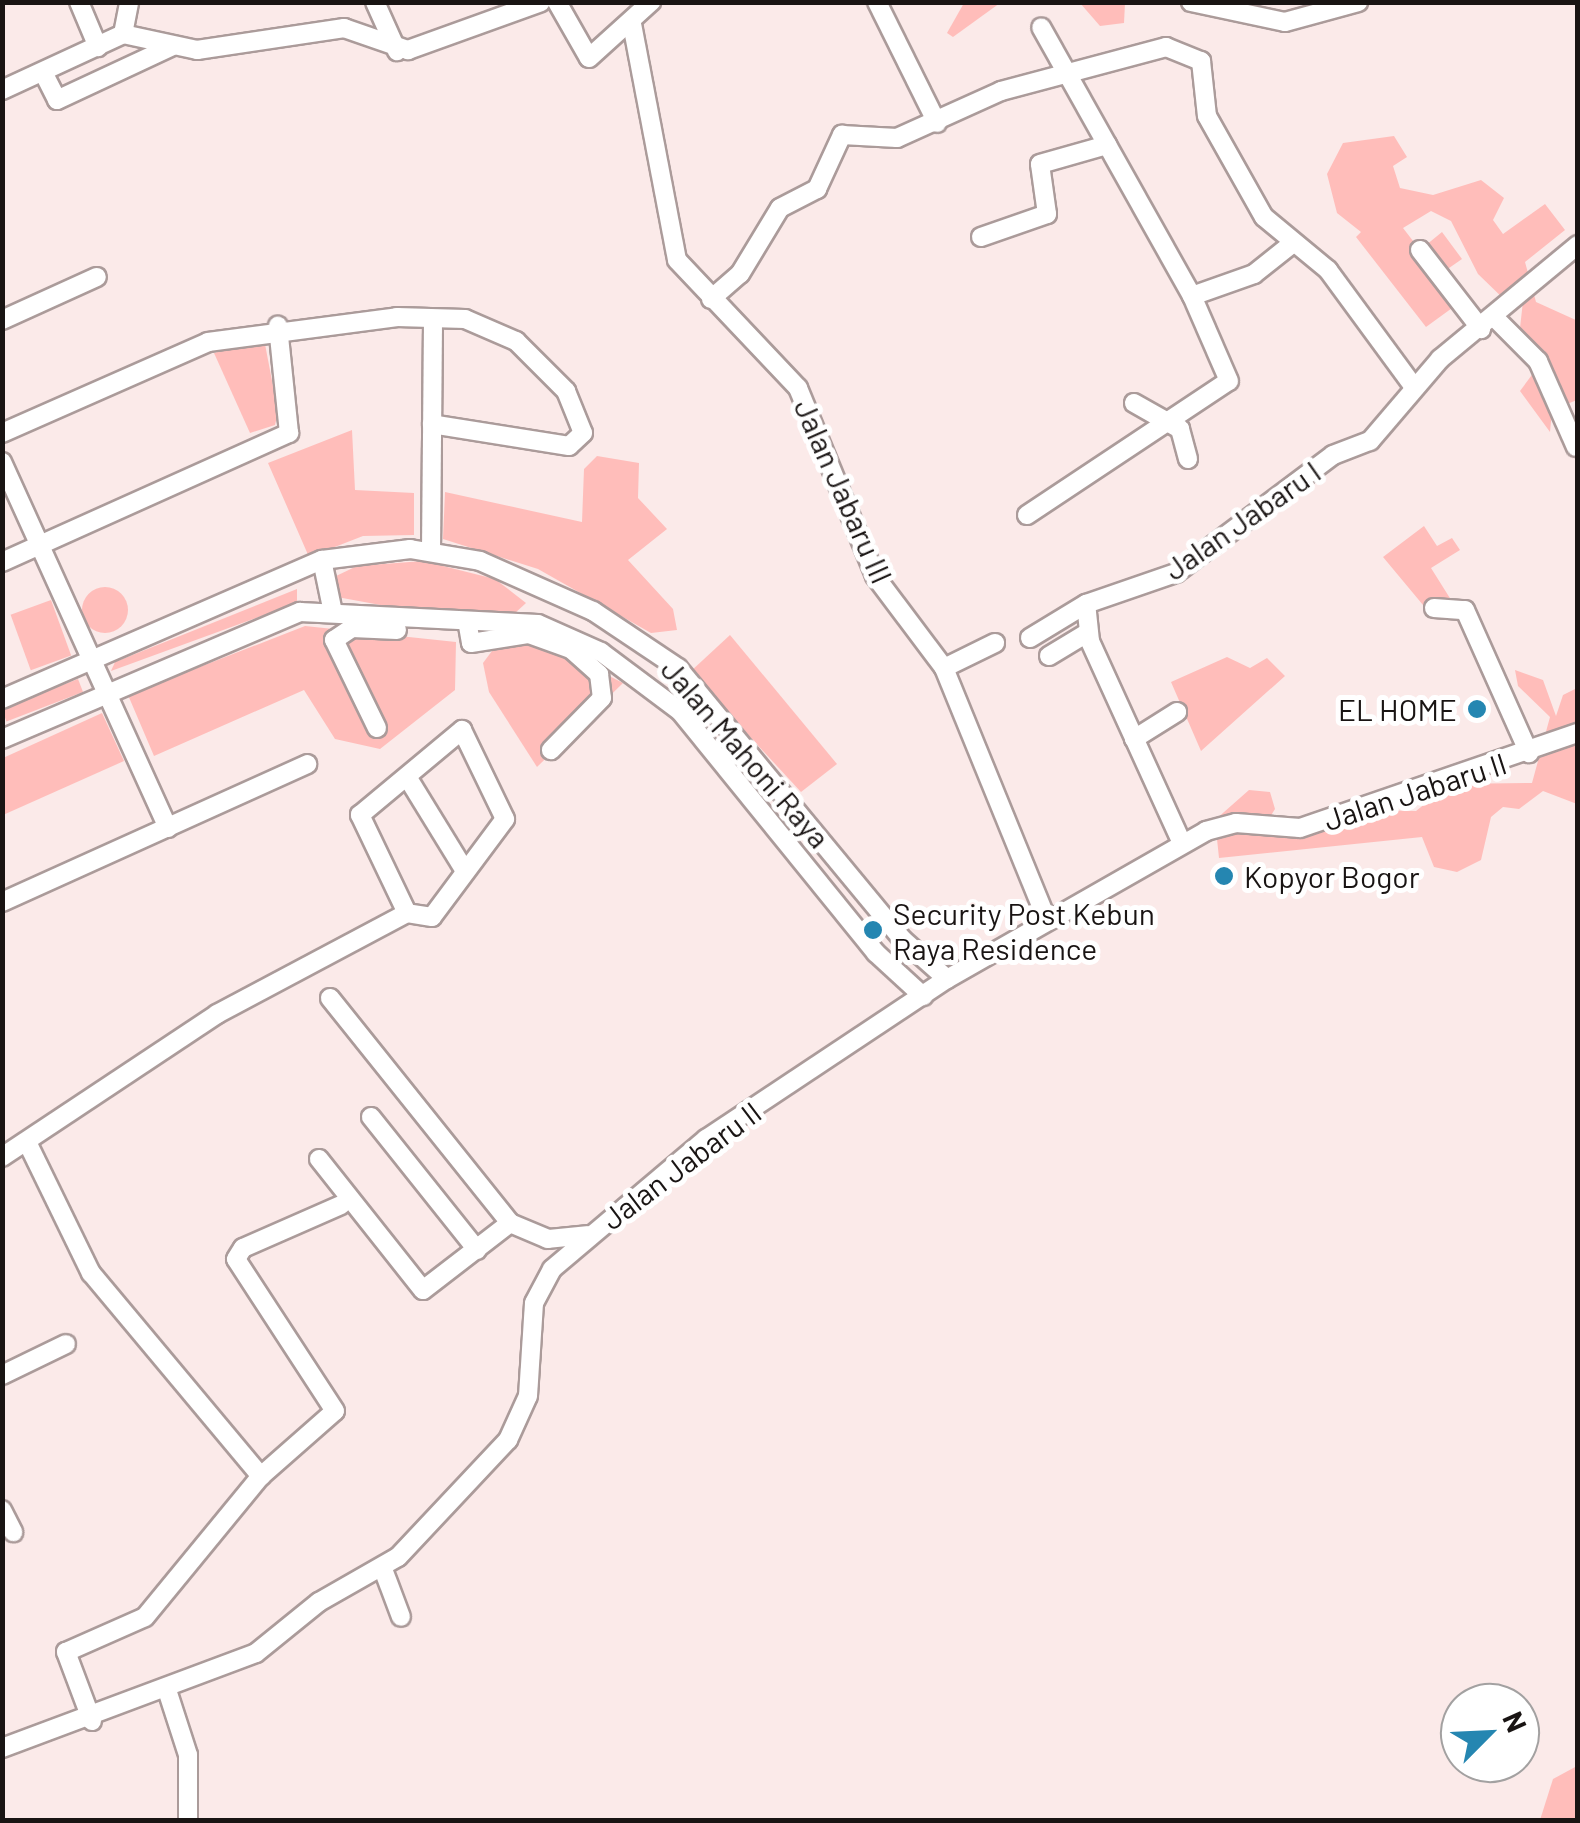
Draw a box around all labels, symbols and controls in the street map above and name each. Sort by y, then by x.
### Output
street label: Jalan Jabaru III [787,393,901,589]
street label: Jalan Jabaru I [1157,453,1327,587]
street label: Jalan Mahoni Raya [654,651,838,855]
place label: EL HOME [1338,691,1457,727]
marker: EL HOME [1466,698,1488,720]
street label: Jalan Jabaru II [1319,745,1511,837]
place label: Kopyor Bogor [1244,858,1420,894]
marker: Kopyor Bogor [1213,865,1235,887]
place label: Security Post Kebun Raya Residence [893,895,1155,966]
marker: Security Post Kebun Raya Residence [862,919,884,941]
street label: Jalan Jabaru II [594,1093,768,1237]
north arrow [1440,1683,1540,1783]
text: N [1496,1706,1535,1737]

